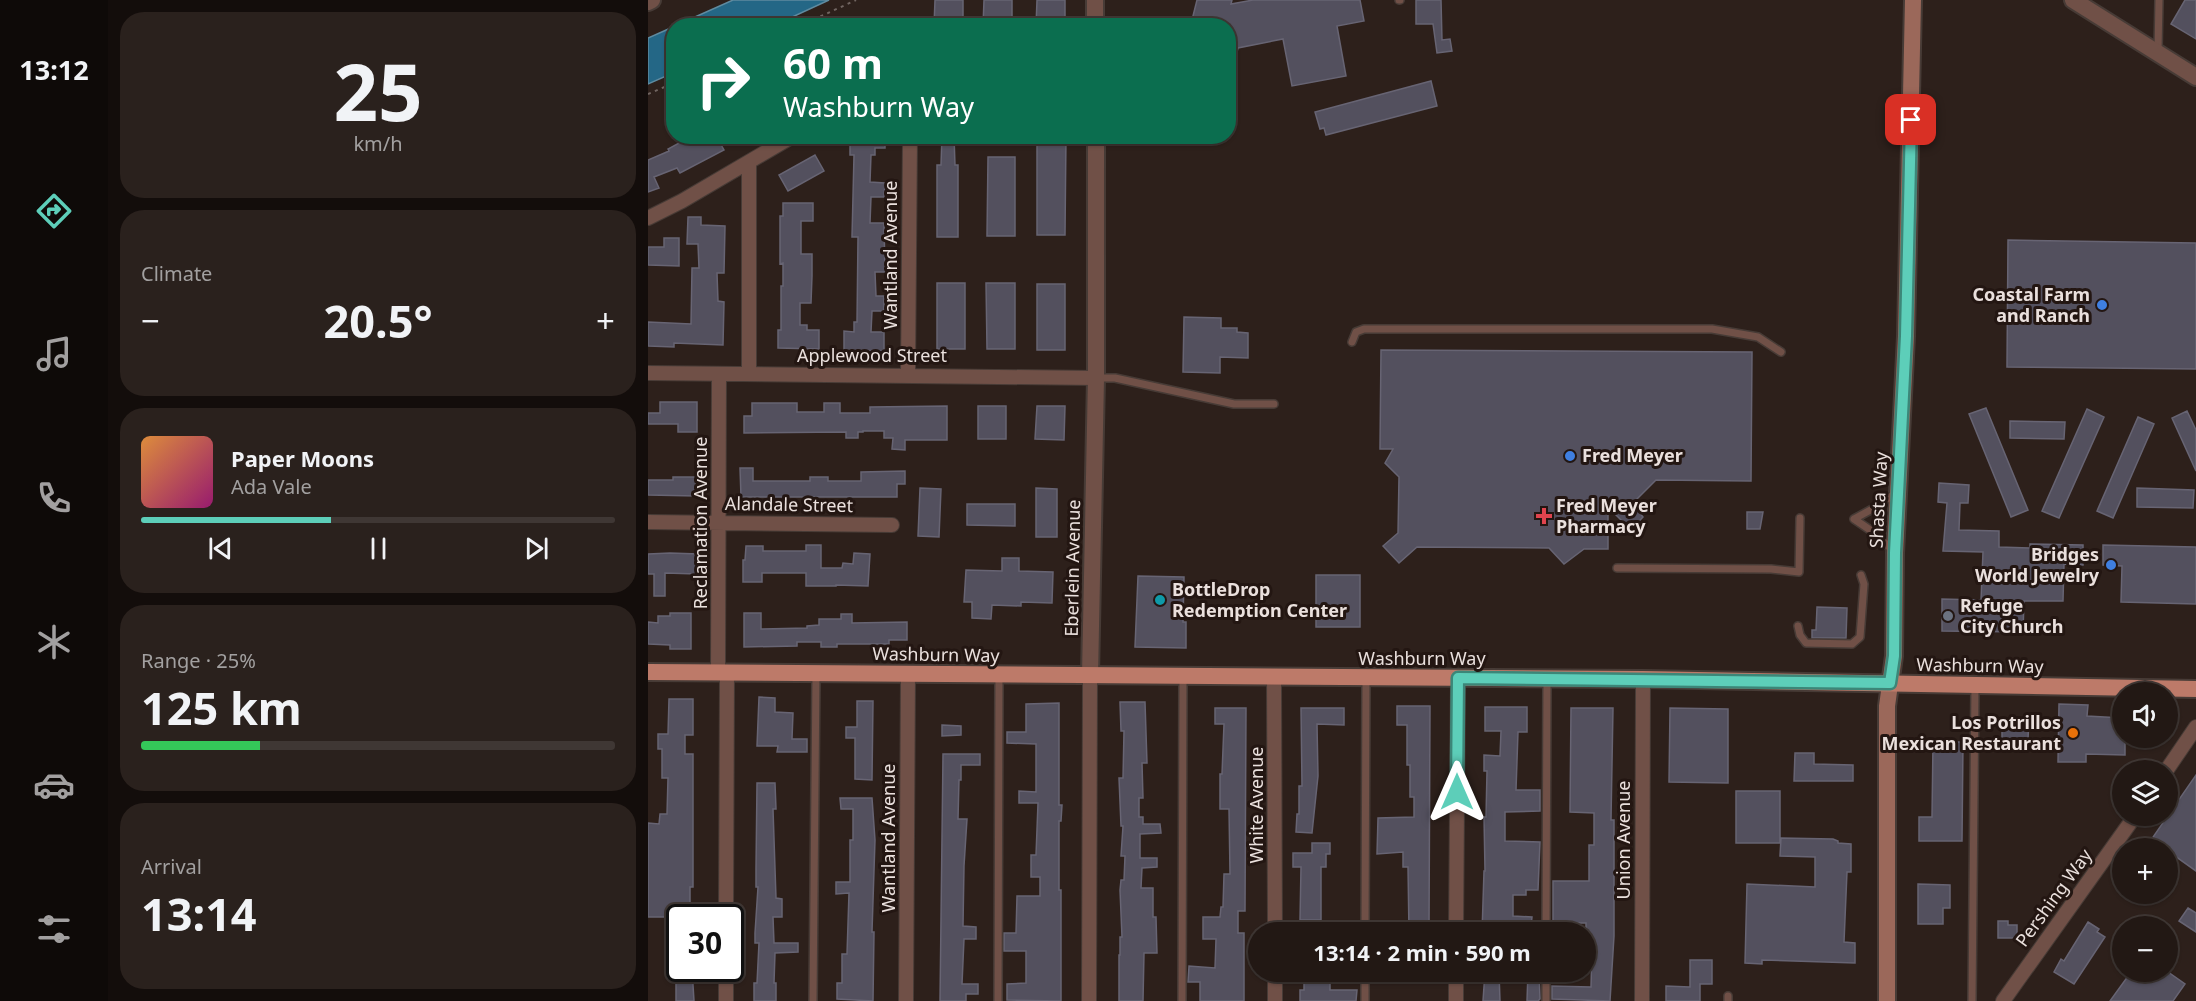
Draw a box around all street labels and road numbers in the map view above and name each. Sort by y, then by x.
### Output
street label: Wantland Avenue [878,181,902,329]
street label: Applewood Street [797,343,948,367]
street label: Reclamation Avenue [688,437,712,609]
street label: Shasta Way [1863,450,1893,549]
street label: Alandale Street [725,491,854,517]
street label: Eberlein Avenue [1059,499,1085,637]
street label: Washburn Way [872,641,1001,667]
street label: Washburn Way [1358,646,1486,670]
street label: Washburn Way [1916,652,2045,678]
street label: White Avenue [1244,746,1268,864]
street label: Wantland Avenue [876,764,900,912]
street label: Union Avenue [1611,781,1635,899]
street label: Pershing Way [2010,843,2097,951]

